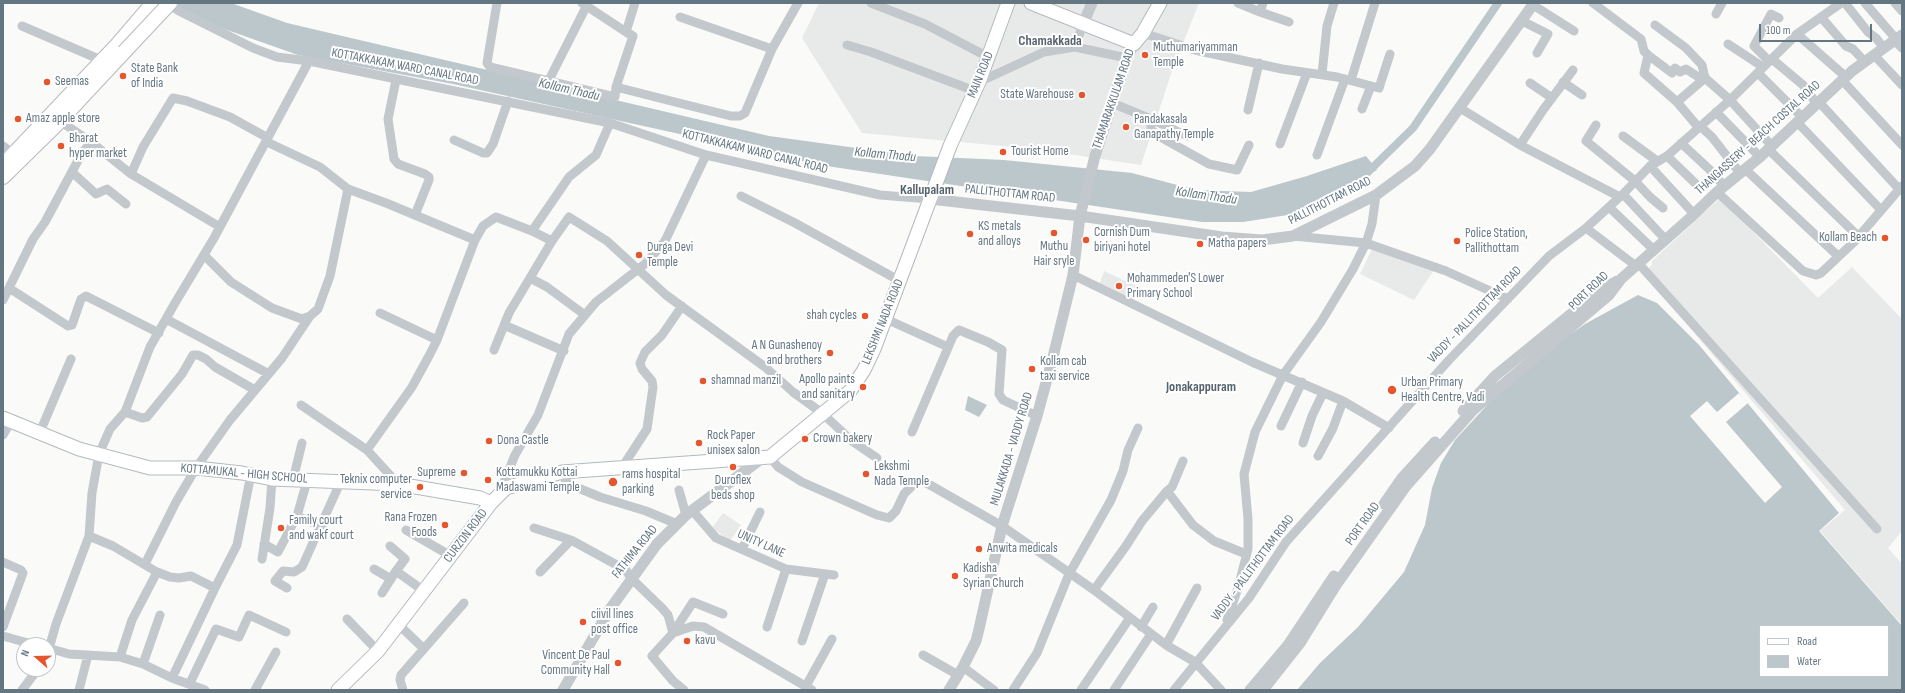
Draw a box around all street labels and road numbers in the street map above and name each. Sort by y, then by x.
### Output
street label: KOTTAKKAKAM WARD CANAL ROAD [330,45,480,89]
street label: THAMARAKKULAM ROAD [1090,47,1138,151]
street label: MAIN ROAD [965,49,997,101]
street label: THANGASSERY - BEACH COSTAL ROAD [1692,78,1824,198]
street label: KOTTAKKAKAM WARD CANAL ROAD [681,126,829,178]
street label: PALLITHOTTAM ROAD [1286,173,1374,229]
street label: PALLITHOTTAM ROAD [964,182,1056,206]
street label: VADDY - PALLITHOTTAM ROAD [1425,263,1525,367]
street label: PORT ROAD [1566,268,1612,314]
street label: LEKSHMI NADA ROAD [859,277,907,367]
street label: MULAKKADA - VADDY ROAD [987,390,1037,508]
street label: KOTTAMUKAL - HIGH SCHOOL [180,461,308,487]
street label: PORT ROAD [1342,499,1384,549]
street label: CURZON ROAD [441,506,491,566]
street label: VADDY - PALLITHOTTAM ROAD [1208,512,1298,624]
street label: FATHIMA ROAD [609,522,661,582]
street label: UNITY LANE [735,527,787,561]

